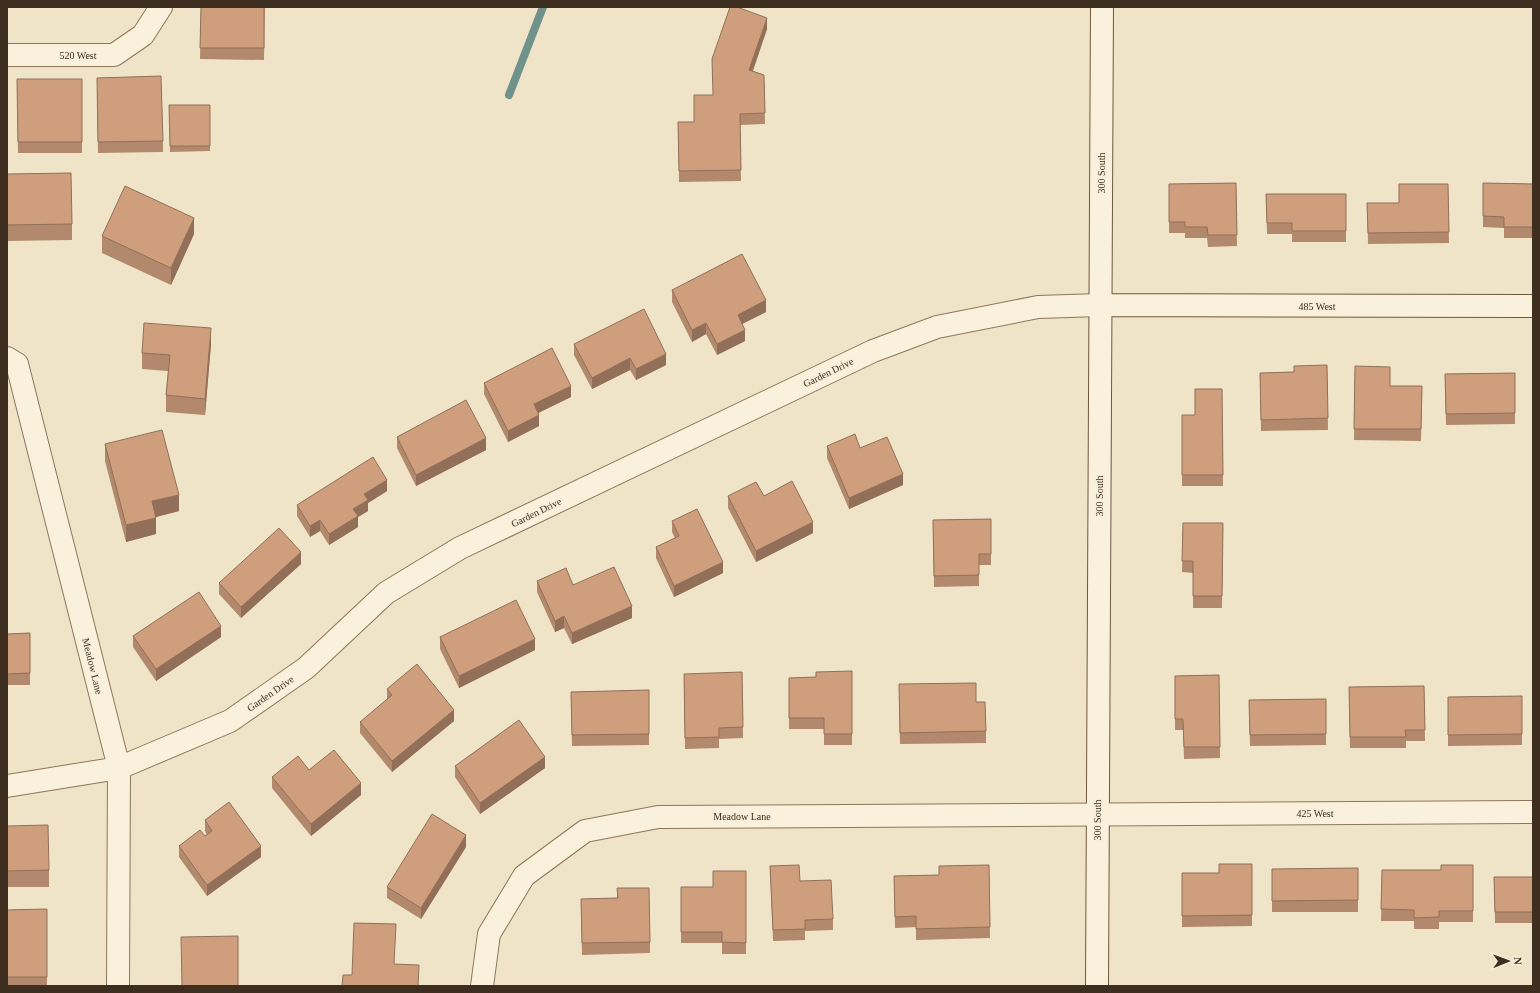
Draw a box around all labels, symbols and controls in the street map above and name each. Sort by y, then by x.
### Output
street label: 520 West [59,50,97,61]
street label: 300 South [1096,153,1107,193]
street label: 485 West [1298,301,1336,312]
street label: Garden Drive [801,355,856,389]
street label: 300 South [1094,476,1105,516]
street label: Garden Drive [509,495,564,529]
street label: Meadow Lane [80,637,105,696]
street label: Garden Drive [245,673,296,714]
street label: 300 South [1092,800,1103,840]
street label: 425 West [1296,808,1334,819]
street label: Meadow Lane [713,811,771,822]
north arrow [1488,941,1528,981]
text: N [1512,957,1524,965]

